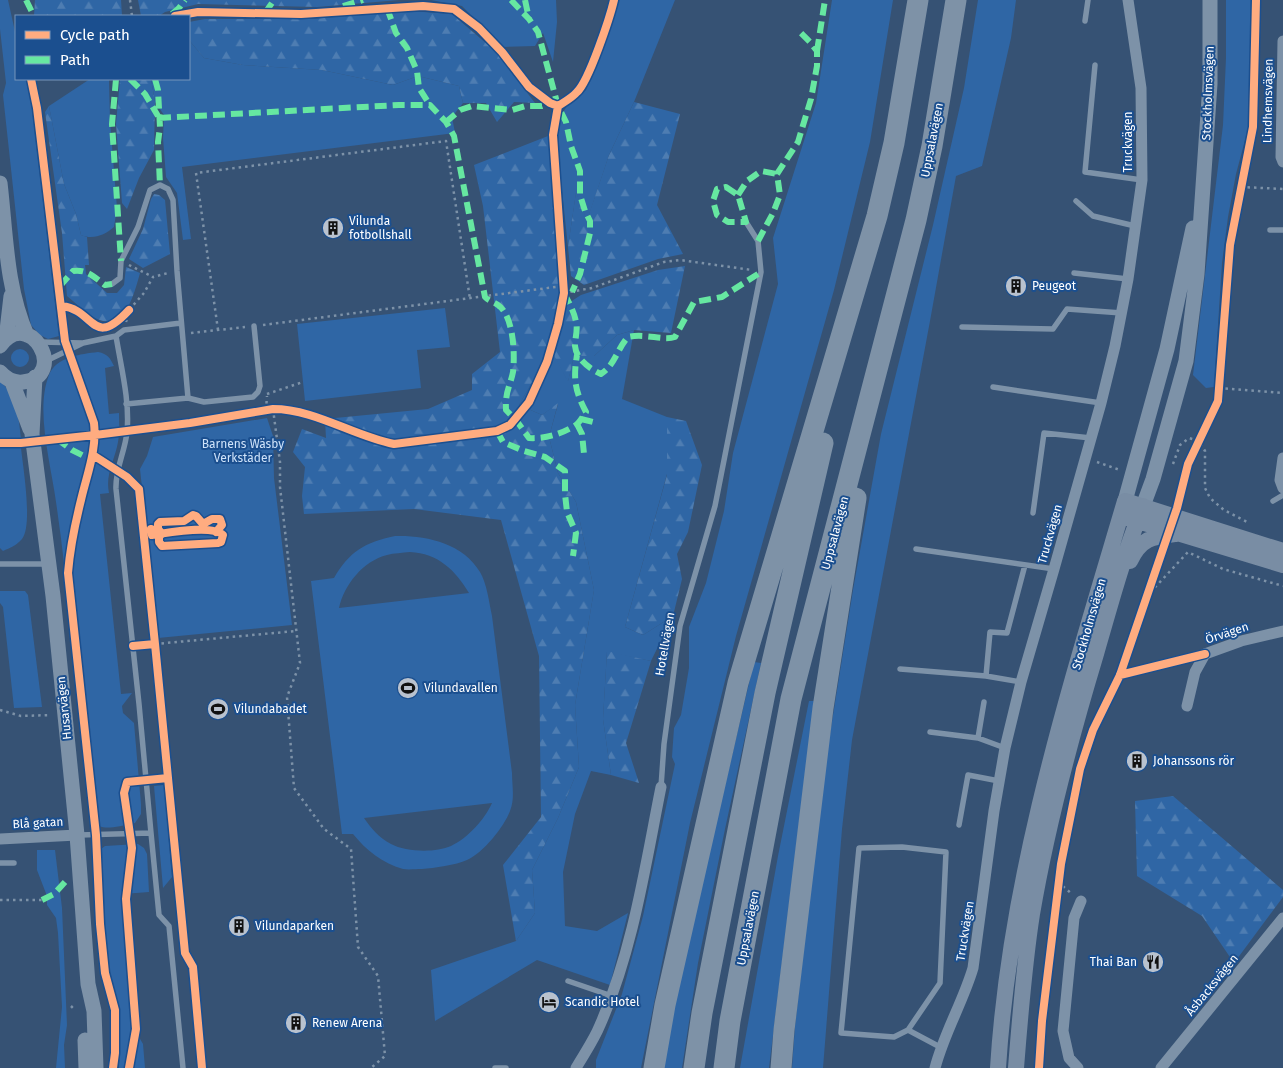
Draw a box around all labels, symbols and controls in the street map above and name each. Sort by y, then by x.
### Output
legend [15,15,190,80]
text: Cycle path [60,26,130,44]
street label: Stockholmsvägen [1199,46,1217,140]
text: Path [60,51,90,69]
street label: Lindhemsvägen [1260,59,1276,143]
street label: Uppsalavägen [918,102,946,178]
street label: Truckvägen [1121,111,1135,173]
place label: Vilunda fotbollshall [349,214,412,242]
building icon: Vilunda fotbollshall [321,216,345,240]
building icon: Peugeot [1004,274,1028,298]
place label: Peugeot [1032,279,1077,293]
park label: Barnens Wäsby Verkstäder [202,437,284,465]
street label: Uppsalavägen [818,495,852,571]
street label: Truckvägen [1035,503,1065,565]
street label: Stockholmsvägen [1069,577,1109,671]
street label: Hotellvägen [653,611,677,677]
street label: Örvägen [1203,618,1250,647]
street label: Husarvägen [54,676,74,740]
sports icon: Vilundavallen [396,676,420,700]
place label: Vilundavallen [424,681,498,695]
sports icon: Vilundabadet [206,697,230,721]
place label: Vilundabadet [234,702,308,716]
building icon: Johanssons rör [1125,749,1149,773]
place label: Johanssons rör [1153,754,1234,768]
street label: Blå gatan [12,815,64,831]
street label: Uppsalavägen [734,890,762,966]
street label: Truckvägen [953,900,977,962]
building icon: Vilundaparken [227,914,251,938]
place label: Vilundaparken [255,919,334,933]
restaurant icon: Thai Ban [1141,950,1165,974]
street label: Åsbacksvägen [1181,950,1241,1019]
place label: Thai Ban [1090,955,1137,969]
hotel icon: Scandic Hotel [537,990,561,1014]
place label: Scandic Hotel [565,995,640,1009]
building icon: Renew Arena [284,1011,308,1035]
place label: Renew Arena [312,1016,382,1030]

